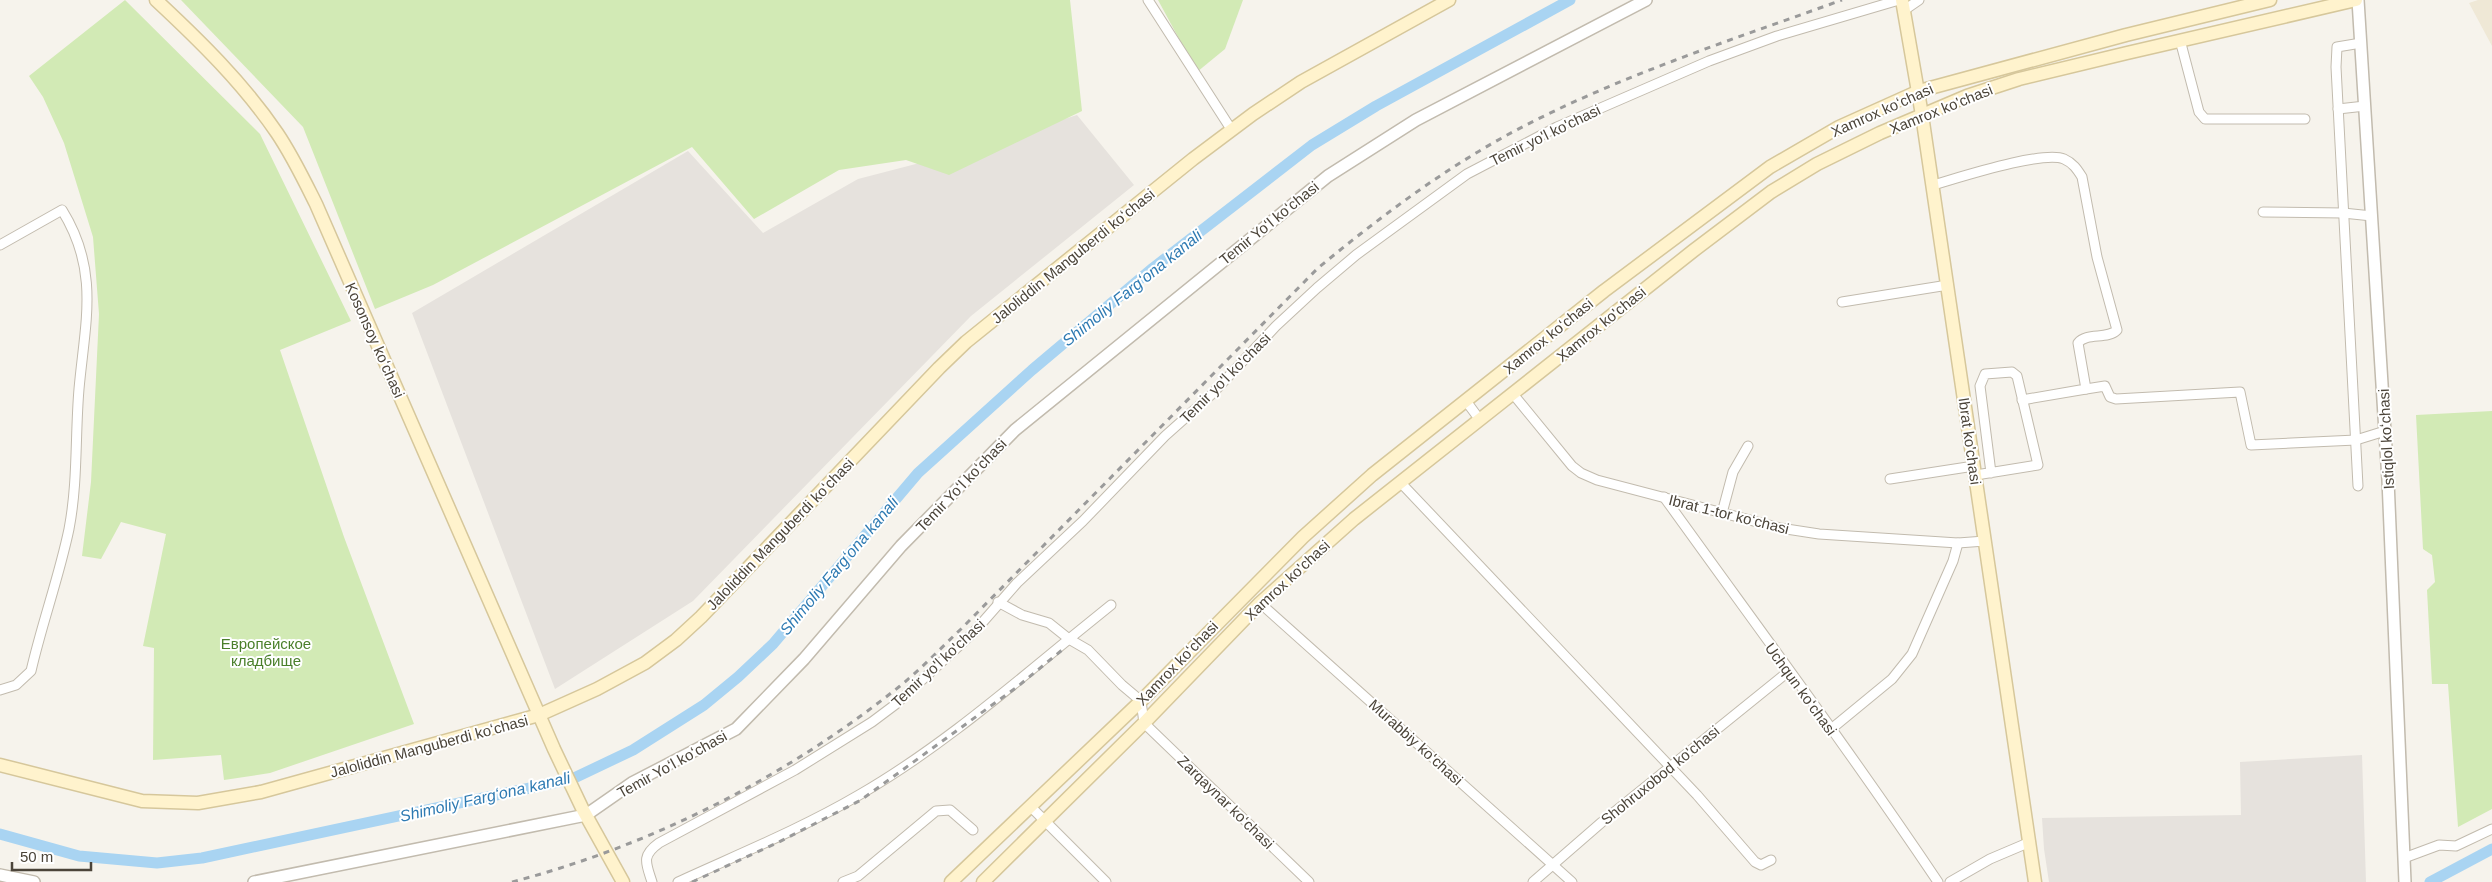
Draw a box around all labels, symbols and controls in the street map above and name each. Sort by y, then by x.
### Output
street label: Xamrox koʻchasi [1828,80,1936,140]
street label: Xamrox ko'chasi [1887,81,1995,137]
street label: Temir yo'l ko'chasi [1487,101,1603,169]
street label: Temir Yoʻl koʻchasi [1216,178,1322,268]
street label: Jaloliddin Manguberdi koʻchasi [988,185,1158,327]
water label: Shimoliy Fargʻona kanali [1059,226,1205,349]
street label: Kosonsoy koʻchasi [342,280,408,400]
street label: Xamrox ko'chasi [1553,283,1649,365]
street label: Xamrox koʻchasi [1500,295,1596,377]
street label: Temir yo'l ko'chasi [1176,329,1274,427]
street label: Istiqlol koʻchasi [2375,388,2397,490]
street label: Ibrat ko'chasi [1955,396,1985,486]
street label: Temir Yoʻl koʻchasi [912,435,1010,535]
street label: Jaloliddin Manguberdi koʻchasi [703,455,857,613]
street label: Ibrat 1-tor koʻchasi [1667,491,1791,537]
water label: Shimoliy Fargʻona kanali [776,493,902,638]
street label: Xamrox ko'chasi [1241,536,1333,624]
street label: Temir yo'l ko'chasi [888,616,988,710]
street label: Xamrox koʻchasi [1133,618,1221,708]
park label: Европейское кладбище [221,635,311,669]
street label: Uchqun koʻchasi [1762,639,1840,739]
street label: Murabbiy ko‘chasi [1366,696,1466,788]
street label: Jaloliddin Manguberdi koʻchasi [328,711,530,781]
street label: Shohruxobod ko'chasi [1597,722,1723,828]
street label: Temir Yoʻl koʻchasi [614,727,730,801]
street label: Zarqaynar ko‘chasi [1175,752,1277,852]
water label: Shimoliy Fargʻona kanali [398,769,572,825]
scale bar [12,840,91,872]
text: 50 m [20,848,53,865]

